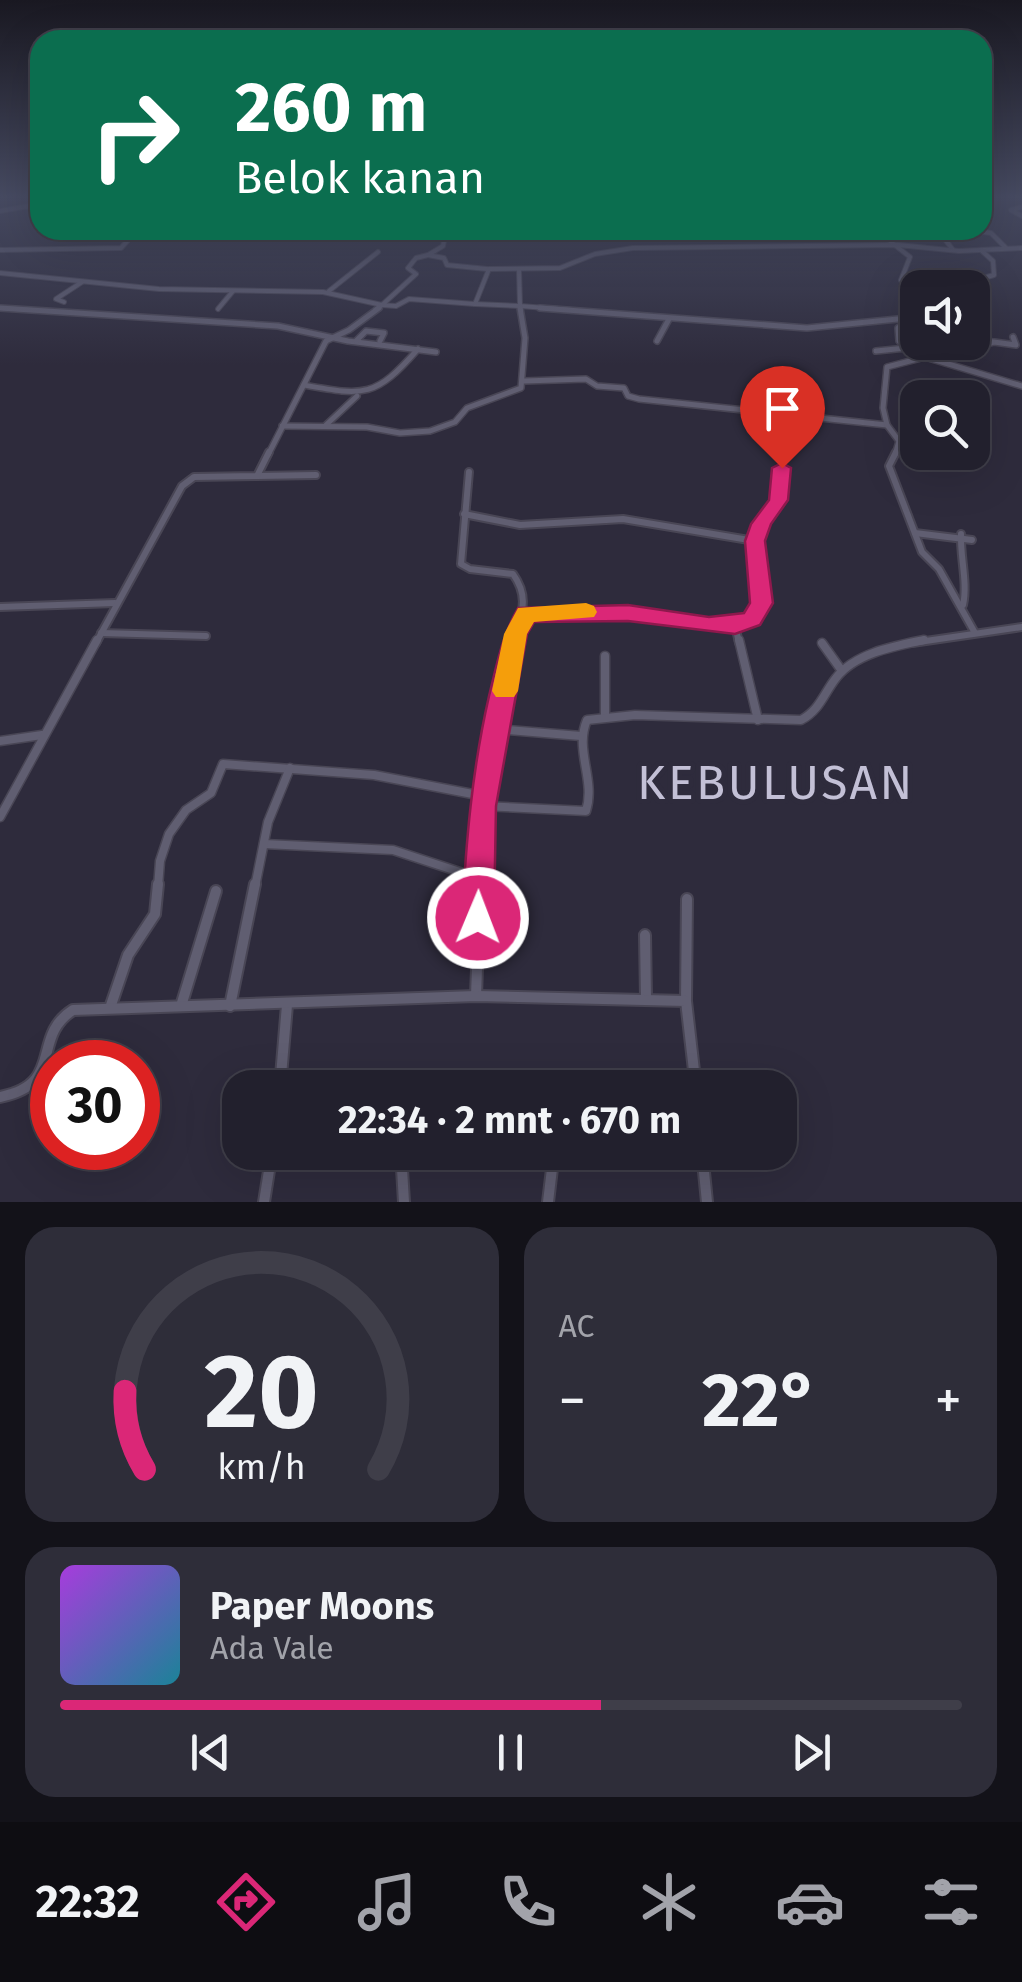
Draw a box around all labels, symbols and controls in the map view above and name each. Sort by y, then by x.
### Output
text: 260 m [235,66,427,150]
icon: right [70,70,200,200]
text: Belok kanan [235,151,485,205]
map controls [900,270,990,470]
button: sound [900,270,990,360]
pin [740,366,825,469]
button: search [900,380,990,470]
icon: arrive [755,381,810,436]
district label: KEBULUSAN [637,754,915,812]
position arrow [426,866,530,970]
speed limit sign: 30 [30,1040,160,1170]
text: 22:34 · 2 mnt · 670 m [338,1097,681,1143]
text: AC [559,1307,594,1345]
text: 20 [204,1330,319,1455]
text: 22° [702,1356,819,1446]
text: − [559,1368,586,1434]
text: + [935,1368,962,1434]
text: km/h [218,1446,306,1488]
text: Paper Moons [210,1583,434,1629]
text: Ada Vale [210,1629,334,1667]
icon: previous [183,1725,238,1780]
icon: pause [483,1725,538,1780]
icon: next [784,1725,839,1780]
icon: directions [211,1867,281,1937]
icon: music [352,1867,422,1937]
icon: phone [493,1867,563,1937]
icon: climate [634,1867,704,1937]
icon: car [775,1867,845,1937]
icon: filters [916,1867,986,1937]
text: 22:32 [36,1875,140,1929]

